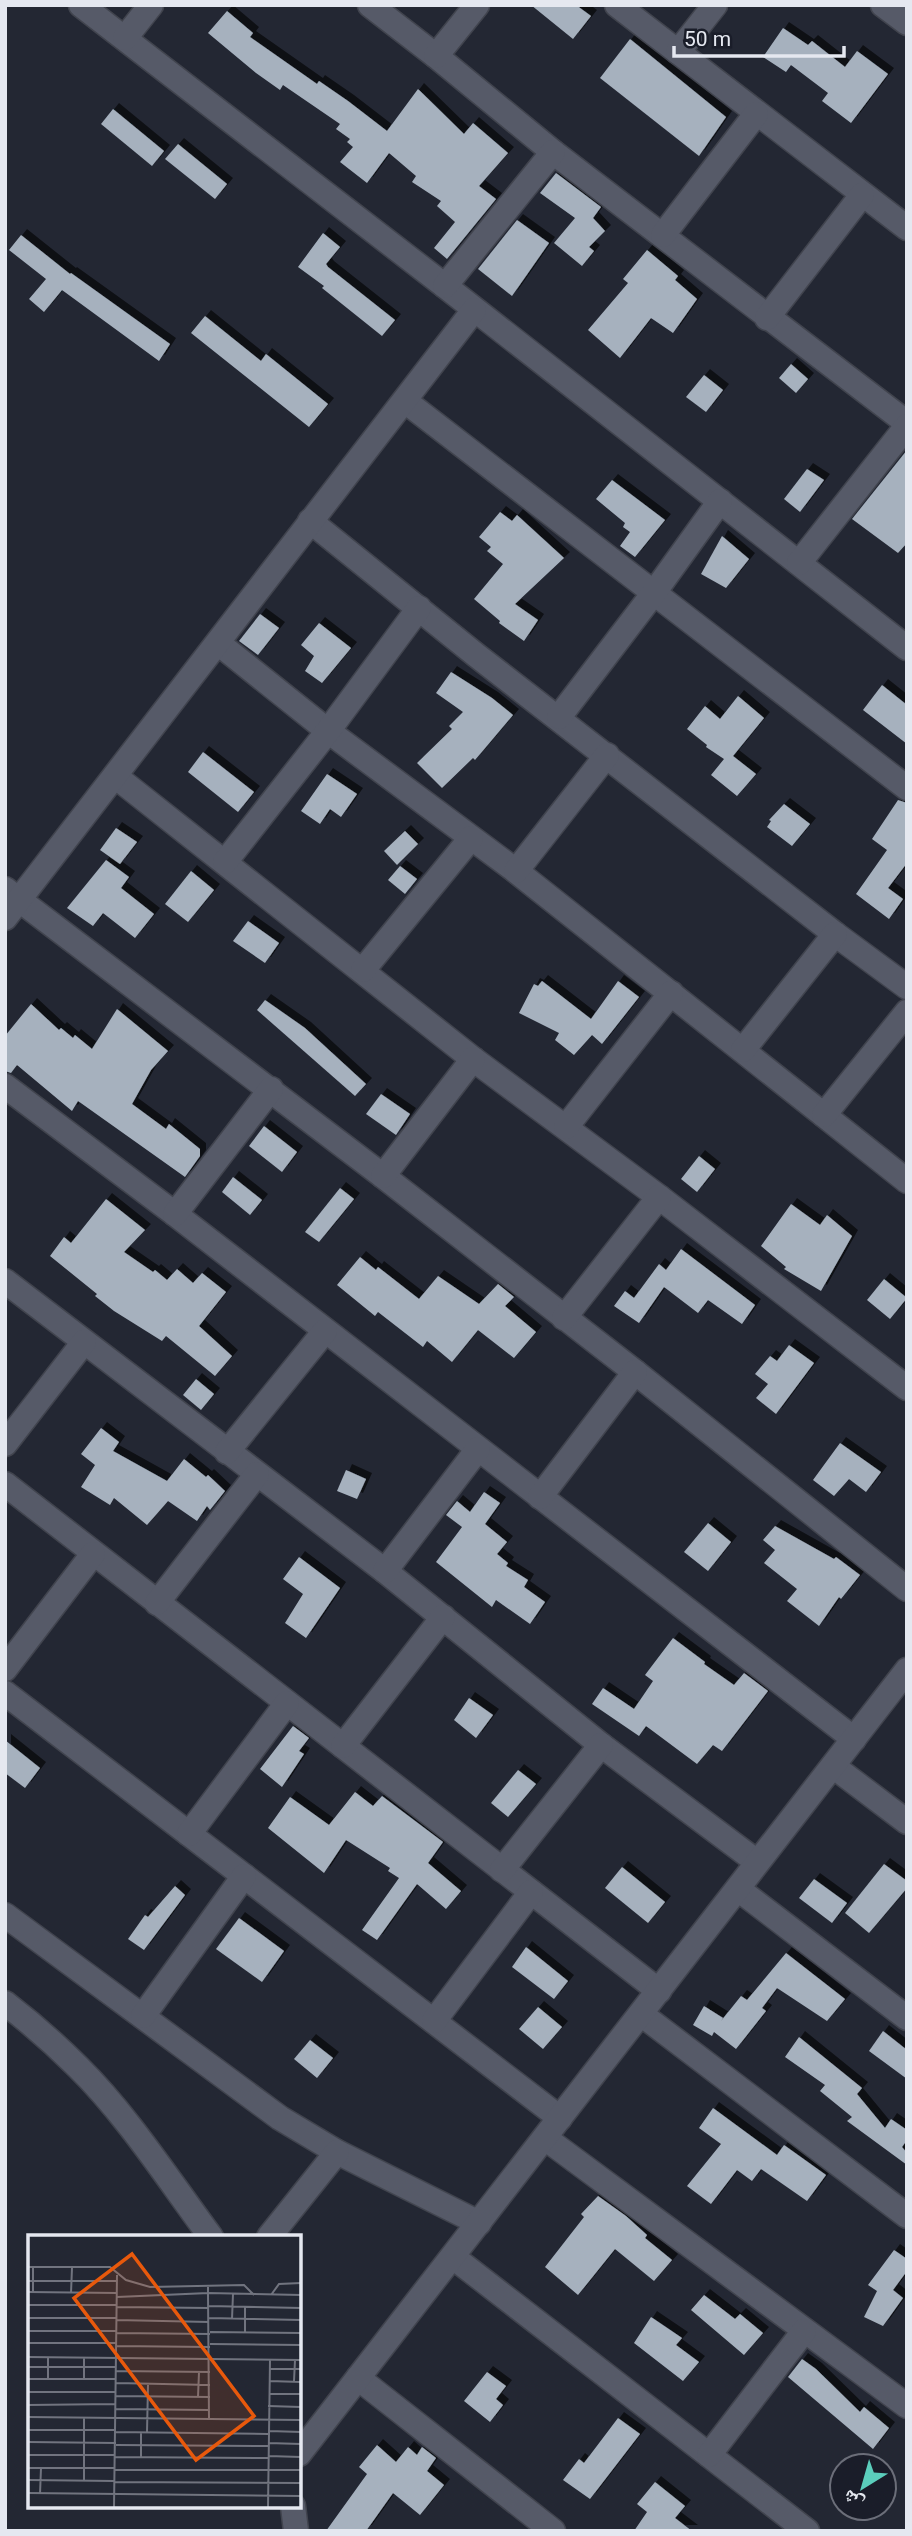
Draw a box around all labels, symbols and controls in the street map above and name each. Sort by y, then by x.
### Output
scale bar [674,14,844,58]
text: 50 m [684,27,731,51]
inset map [28,2235,301,2508]
north arrow [828,2452,898,2522]
text: ش [838,2485,868,2515]

